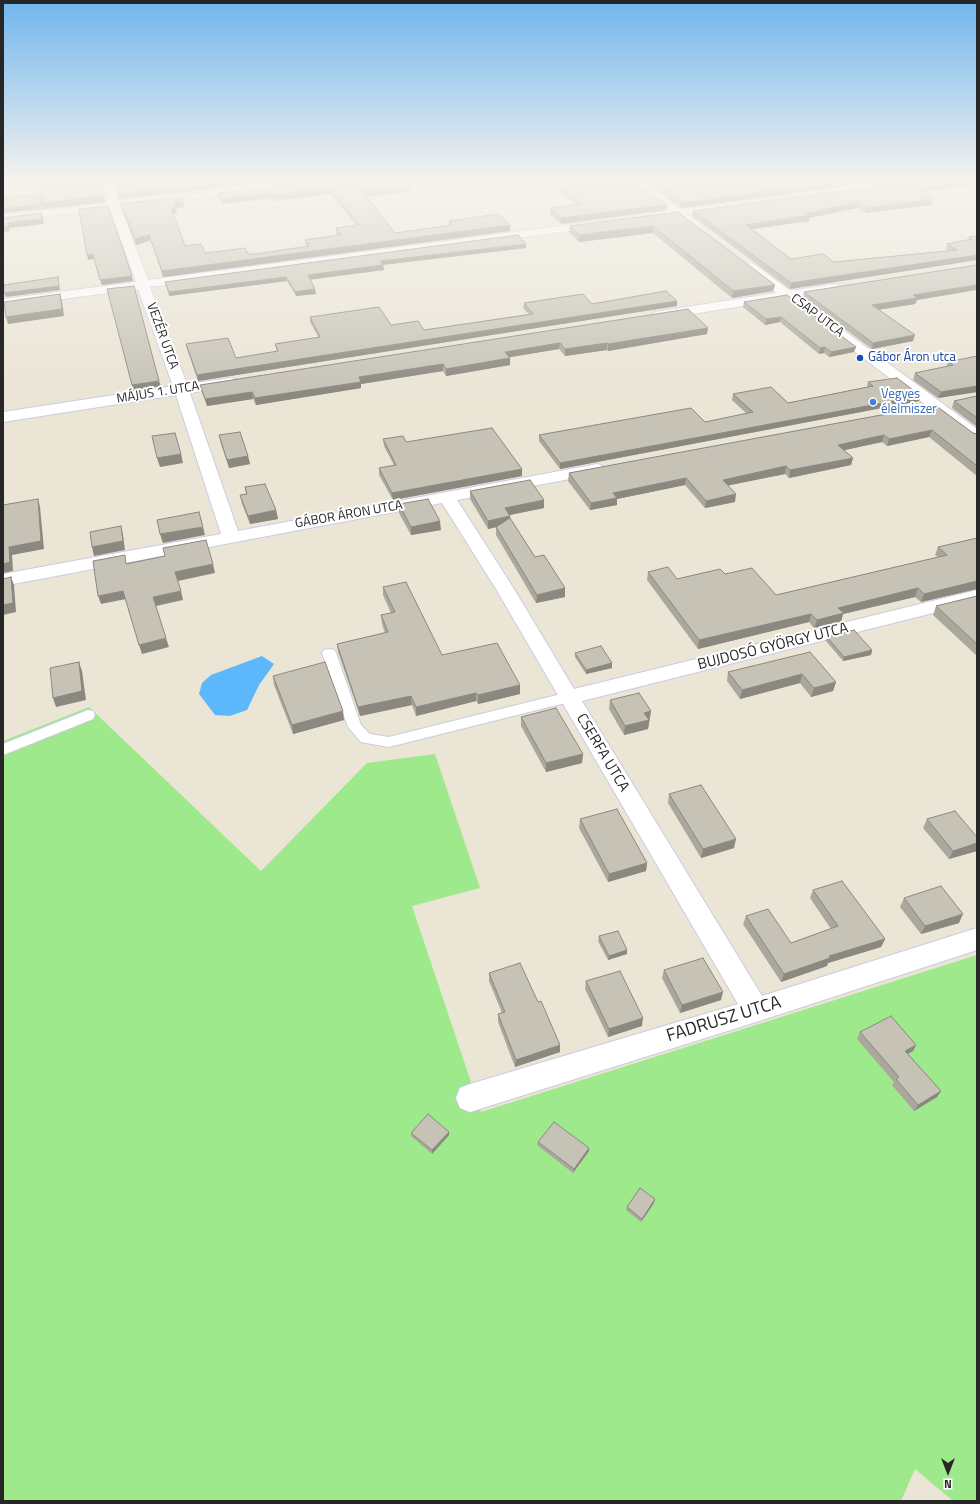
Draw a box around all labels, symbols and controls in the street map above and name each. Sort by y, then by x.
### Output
street label: CSAP UTCA [787,291,847,341]
street label: VEZÉR UTCA [143,301,181,371]
place label: Gábor Áron utca [868,350,956,366]
marker: Gábor Áron utca [855,353,865,363]
street label: MÁJUS 1. UTCA [116,379,200,407]
place label: Vegyes élelmiszer [881,387,937,418]
marker: Vegyes élelmiszer [868,397,878,407]
street label: GÁBOR ÁRON UTCA [294,498,404,532]
street label: BUJDOSÓ GYÖRGY UTCA [696,620,850,674]
street label: CSERFA UTCA [572,711,632,795]
street label: FADRUSZ UTCA [664,992,784,1048]
north arrow [928,1452,968,1492]
text: N [944,1476,952,1492]

